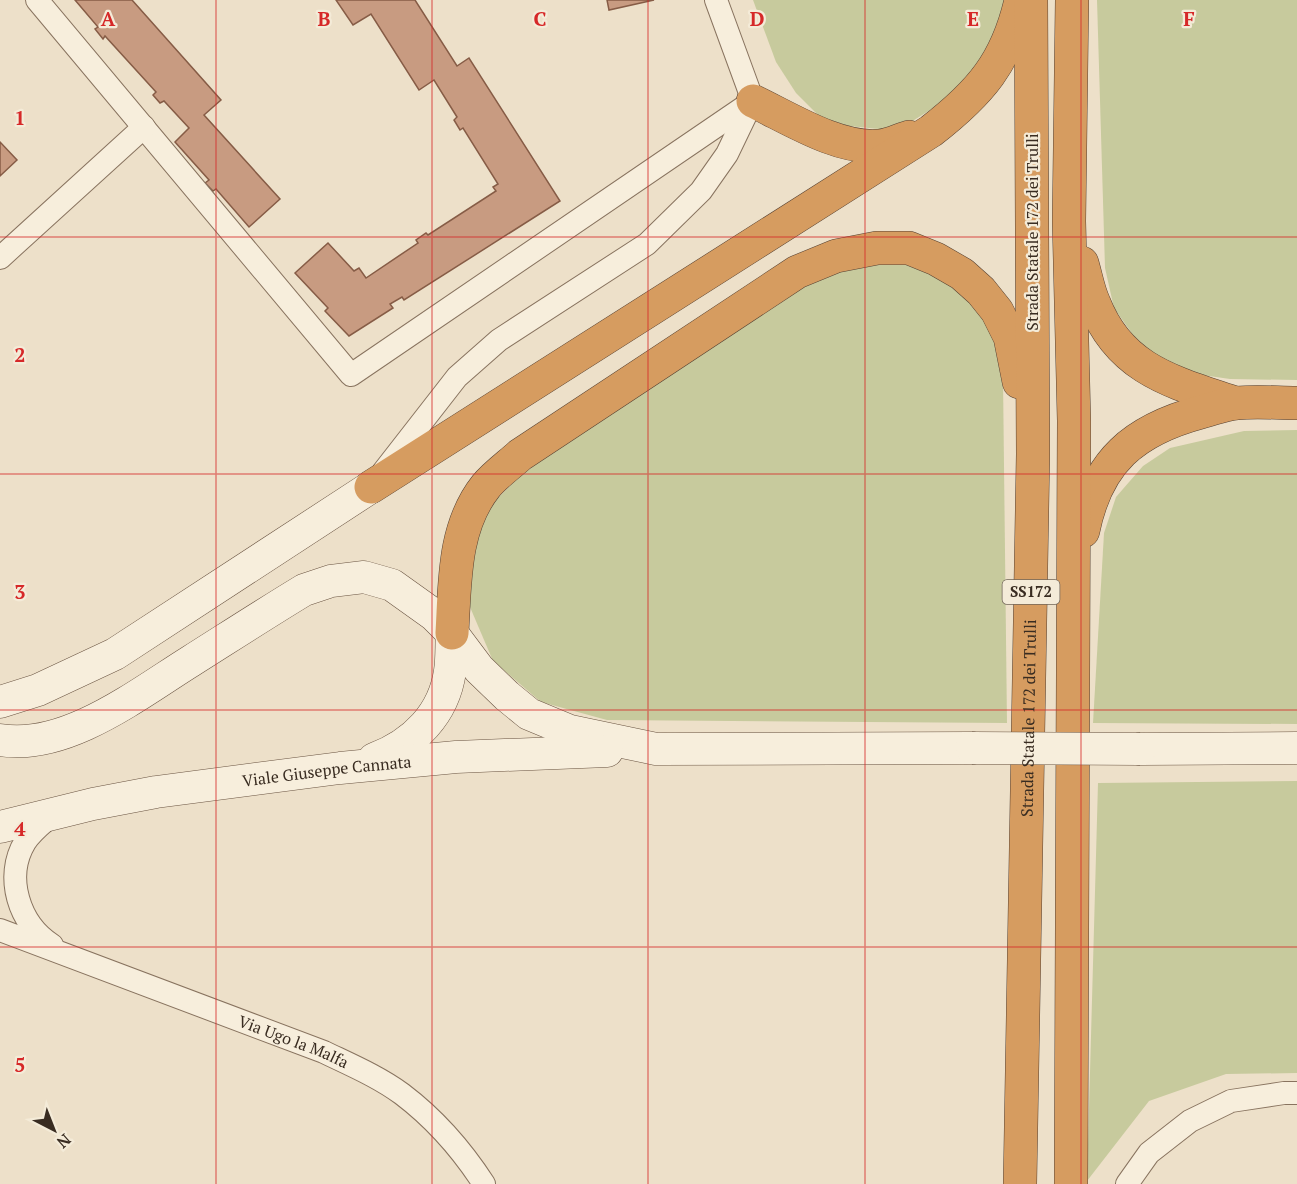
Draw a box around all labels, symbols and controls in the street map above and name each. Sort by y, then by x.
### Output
text: A [101,5,116,32]
text: B [318,5,331,32]
text: C [533,5,547,32]
text: D [750,5,764,32]
text: E [967,5,979,32]
text: F [1183,5,1195,32]
text: 1 [14,104,26,131]
street label: Strada Statale 172 dei Trulli [1021,133,1043,331]
text: 2 [14,341,26,368]
text: 3 [14,578,26,605]
road number: SS172 [1002,580,1060,604]
street label: Strada Statale 172 dei Trulli [1016,619,1041,817]
street label: Viale Giuseppe Cannata [241,750,412,792]
text: 4 [14,815,26,842]
street label: Via Ugo la Malfa [235,1010,352,1073]
text: 5 [14,1051,26,1078]
north arrow [24,1100,84,1160]
text: N [52,1129,76,1153]

